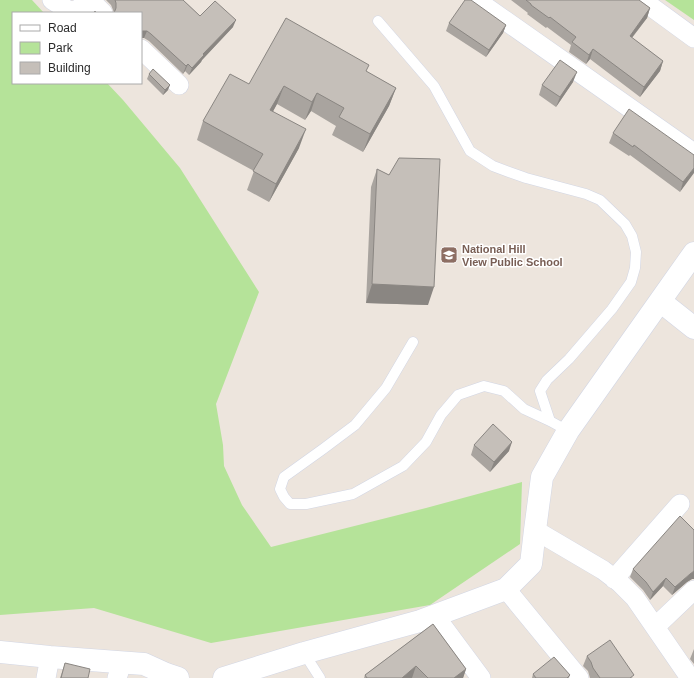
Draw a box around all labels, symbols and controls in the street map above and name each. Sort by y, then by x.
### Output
legend [12,12,142,84]
text: Road [48,21,77,35]
text: Park [48,41,74,55]
text: Building [48,61,91,75]
place label: National Hill View Public School [462,243,563,268]
school or university icon: National Hill View Public School [439,245,459,265]

